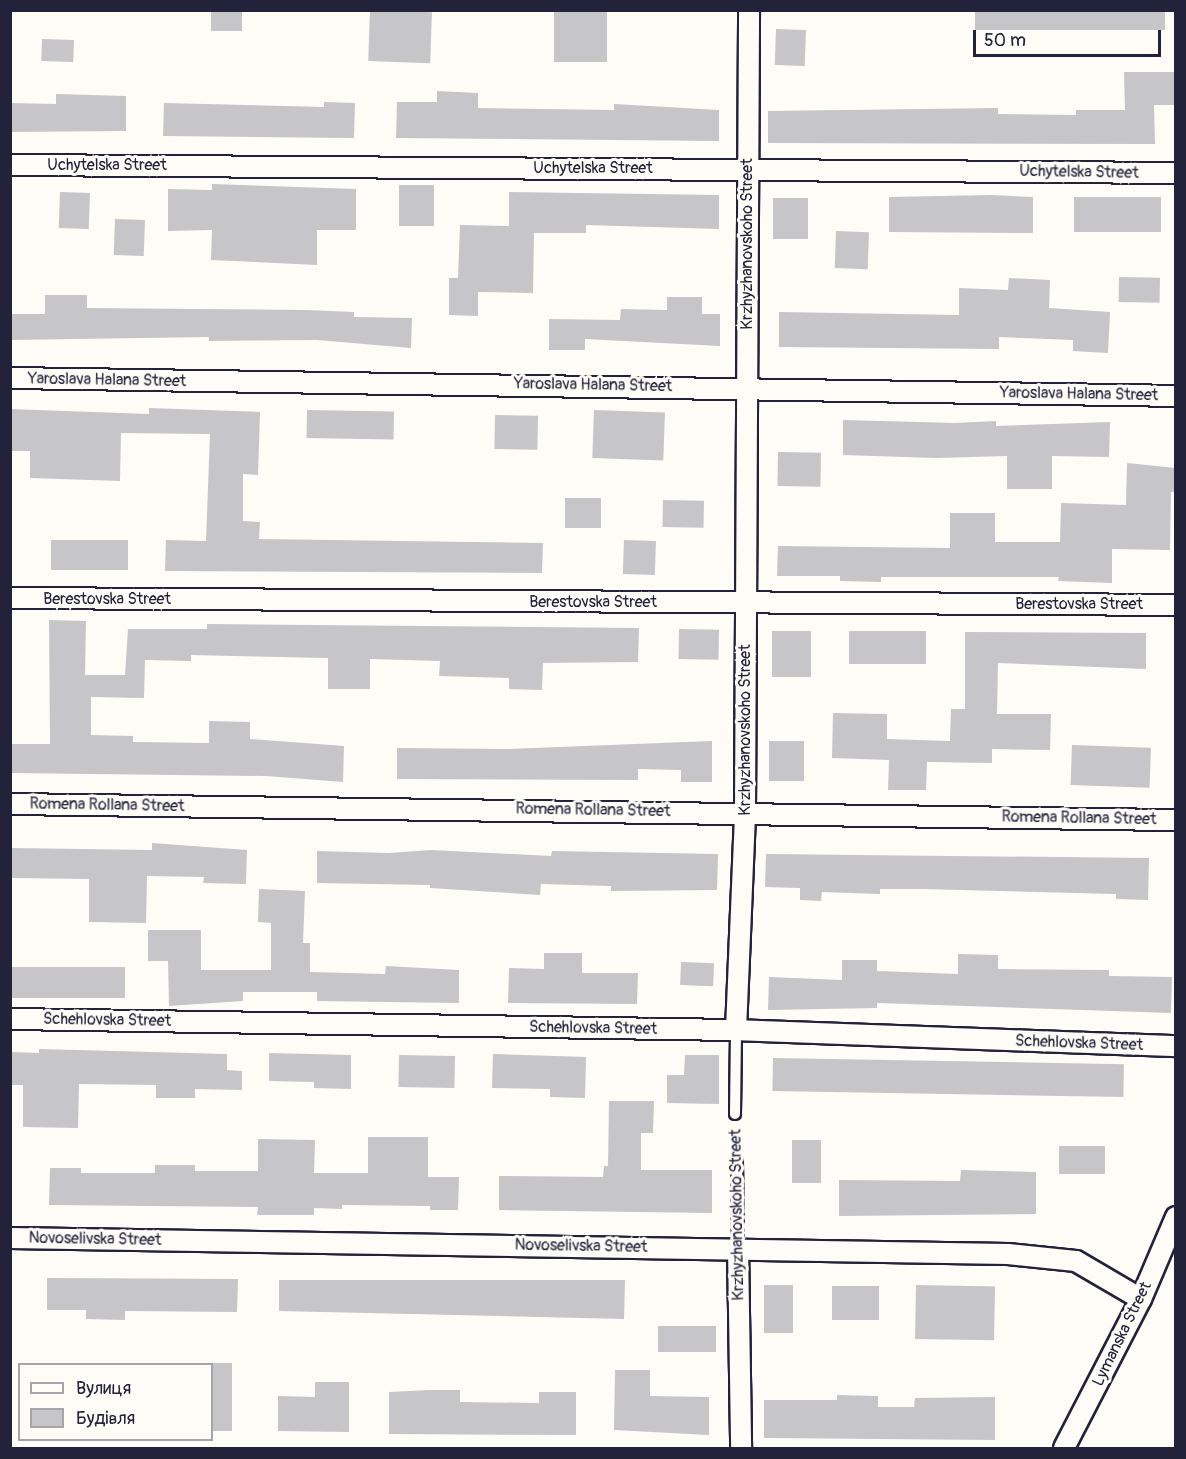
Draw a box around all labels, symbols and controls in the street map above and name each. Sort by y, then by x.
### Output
scale bar [976,18,1164,56]
text: 50 m [984,29,1026,52]
street label: Uchytelska Street [47,155,167,175]
street label: Uchytelska Street [533,158,653,178]
street label: Krzhyzhanovskoho Street [737,158,757,330]
street label: Uchytelska Street [1019,161,1139,183]
street label: Yaroslava Halana Street [28,369,186,391]
street label: Yaroslava Halana Street [514,374,672,396]
street label: Yaroslava Halana Street [1000,383,1158,405]
street label: Berestovska Street [43,589,171,609]
street label: Berestovska Street [529,592,657,612]
street label: Berestovska Street [1015,594,1143,614]
street label: Krzhyzhanovskoho Street [735,644,755,816]
street label: Romena Rollana Street [29,794,185,816]
street label: Romena Rollana Street [515,799,671,821]
street label: Romena Rollana Street [1001,807,1157,829]
street label: Schehlovska Street [43,1009,171,1031]
street label: Schehlovska Street [529,1017,657,1039]
street label: Schehlovska Street [1015,1031,1143,1055]
street label: Krzhyzhanovskoho Street [726,1129,748,1301]
street label: Novoselivska Street [28,1228,162,1250]
street label: Novoselivska Street [514,1235,648,1257]
street label: Lymanska Street [1088,1279,1156,1389]
legend [18,1363,213,1441]
text: Вулиця [76,1377,131,1400]
text: Будівля [76,1407,135,1430]

